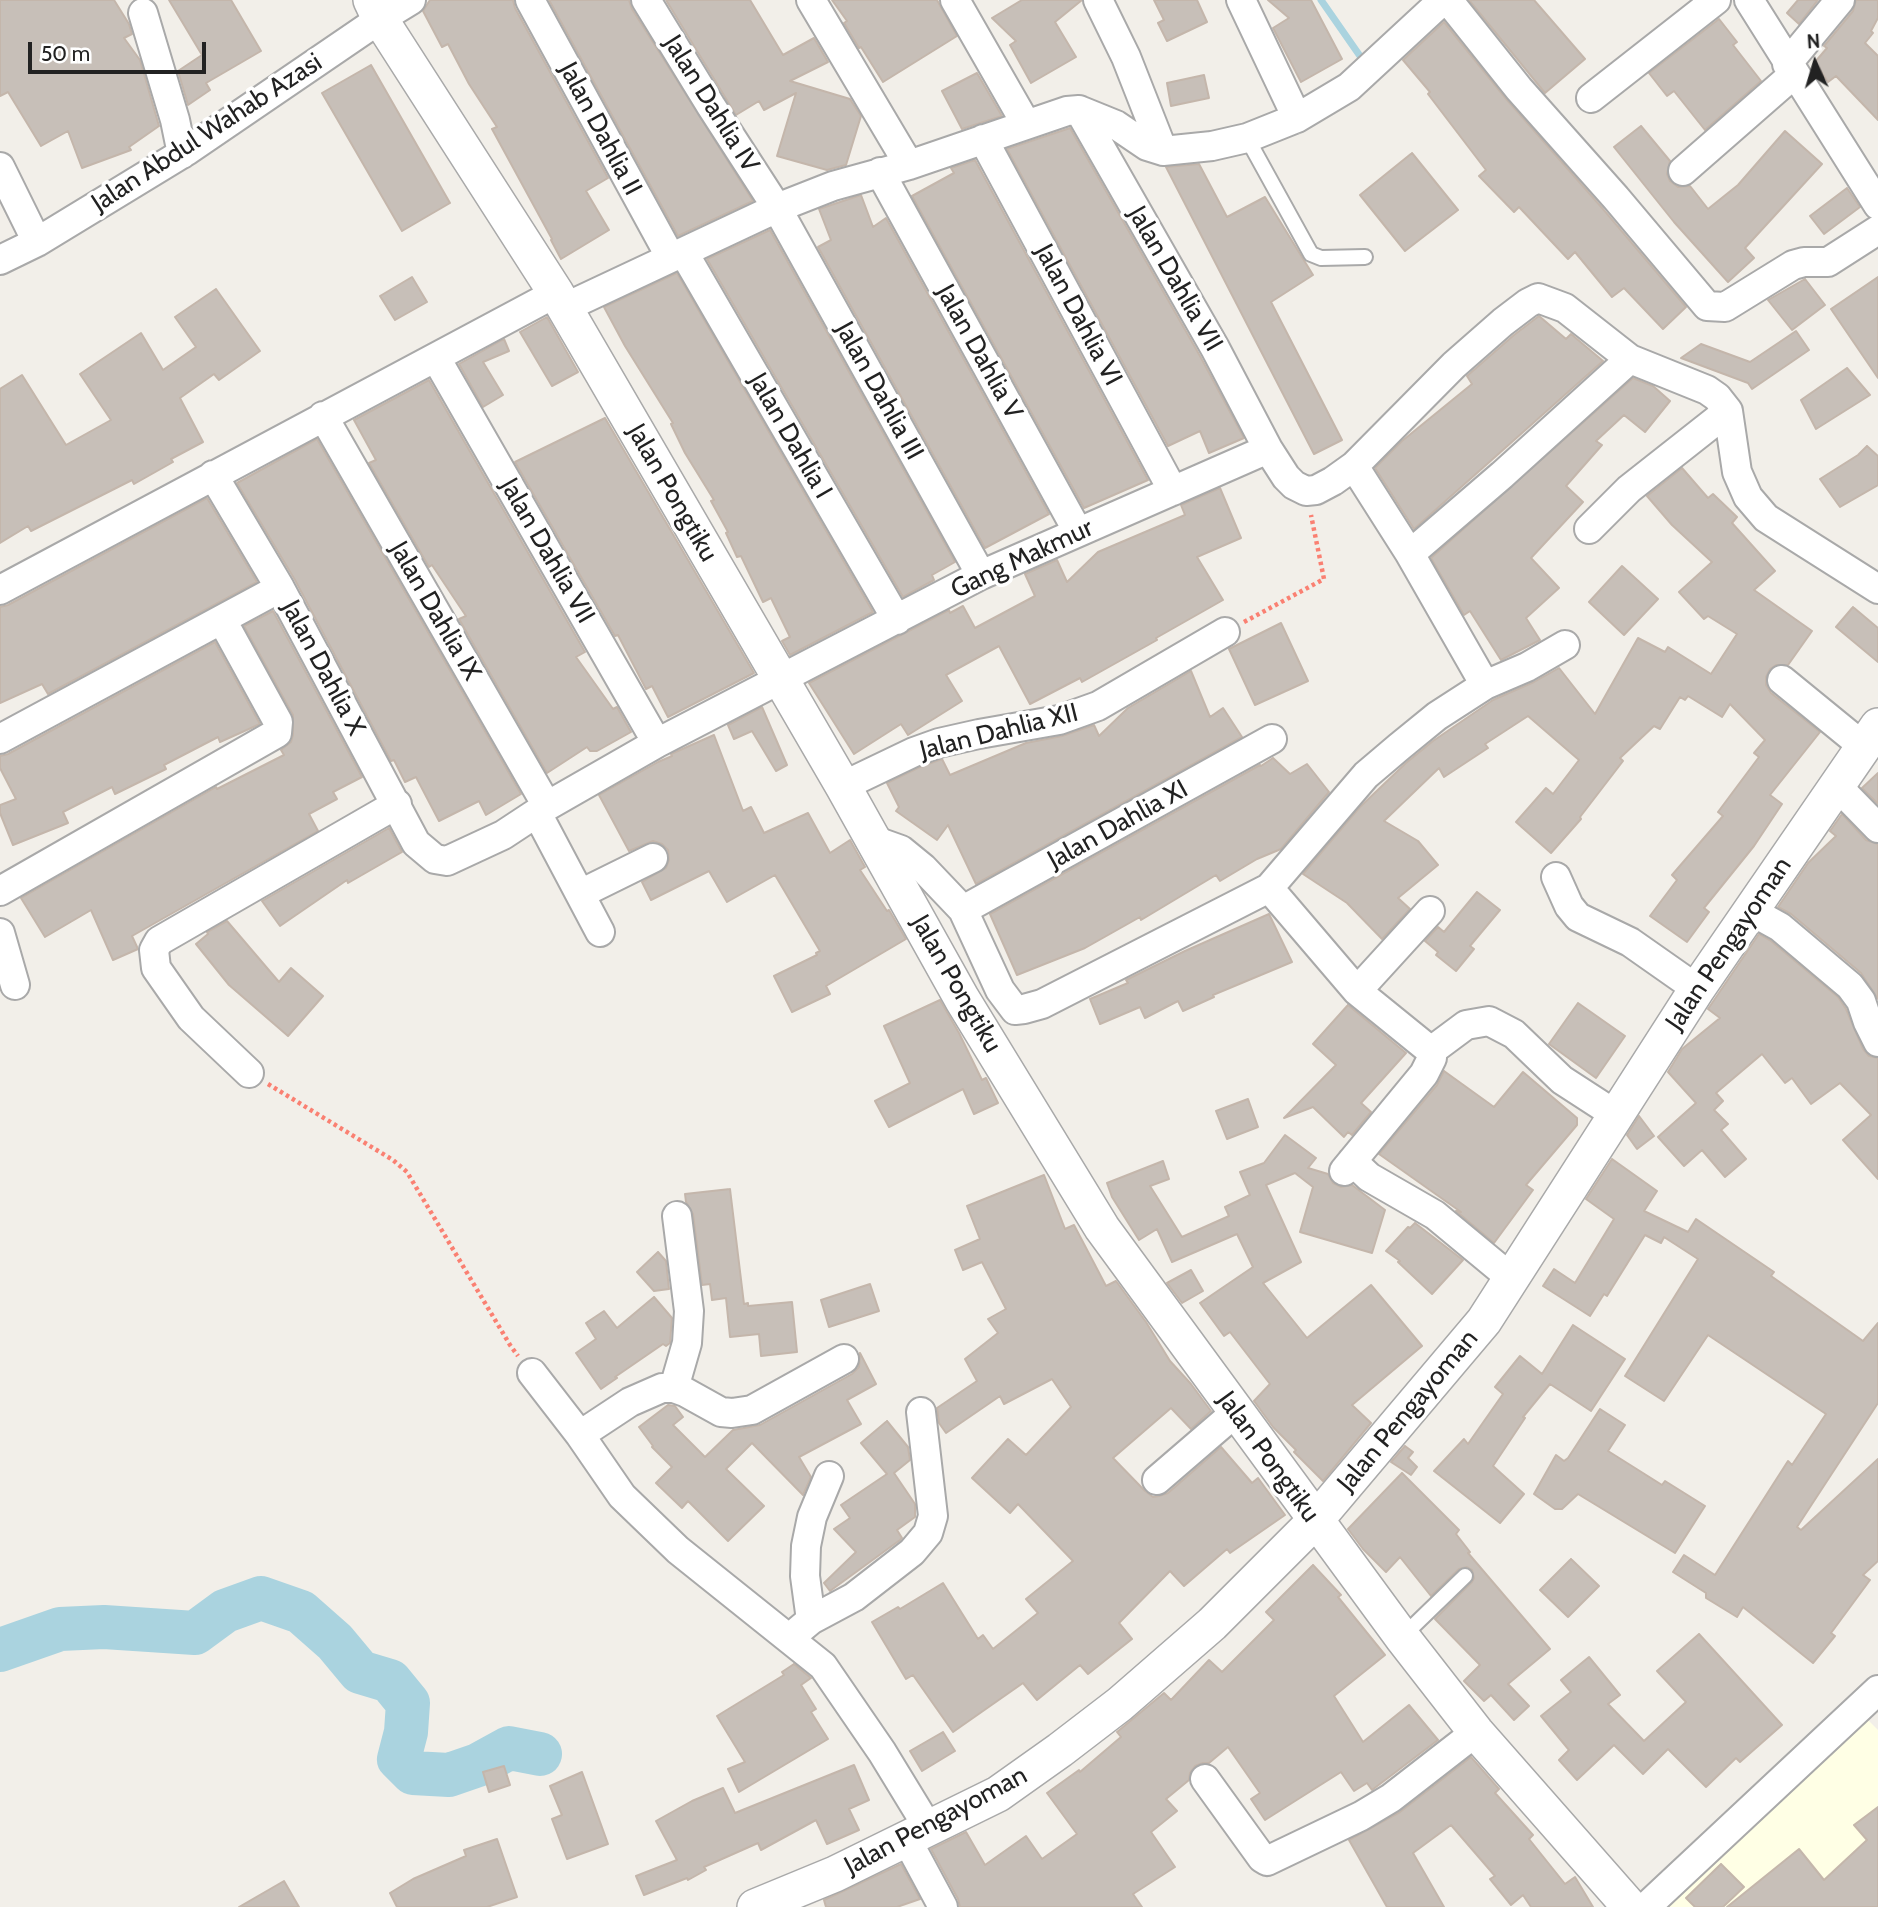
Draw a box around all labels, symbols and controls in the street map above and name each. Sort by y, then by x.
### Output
scale bar [32,28,210,72]
north arrow [1780,28,1850,98]
street label: Jalan Dahlia IV [657,30,765,178]
text: N [1806,30,1821,53]
text: 50 m [41,41,90,66]
street label: Jalan Abdul Wahab Azasi [86,47,328,219]
street label: Jalan Dahlia II [552,57,648,201]
street label: Jalan Dahlia VII [1121,201,1229,357]
street label: Jalan Dahlia VI [1028,239,1128,391]
street label: Jalan Dahlia V [929,279,1029,425]
street label: Jalan Dahlia III [828,317,930,465]
street label: Jalan Dahlia I [742,368,838,504]
street label: Jalan Pongtiku [620,419,724,567]
street label: Jalan Dahlia VII [493,473,601,629]
street label: Gang Makmur [946,513,1098,605]
street label: Jalan Dahlia IX [383,536,487,686]
street label: Jalan Dahlia X [274,595,372,741]
street label: Jalan Dahlia XII [917,697,1081,767]
street label: Jalan Dahlia XI [1043,774,1193,876]
street label: Jalan Pengayoman [1660,851,1798,1037]
street label: Jalan Pongtiku [904,910,1008,1058]
street label: Jalan Pengayoman [1331,1324,1485,1498]
street label: Jalan Pongtiku [1210,1386,1326,1528]
street label: Jalan Pengayoman [839,1760,1033,1882]

